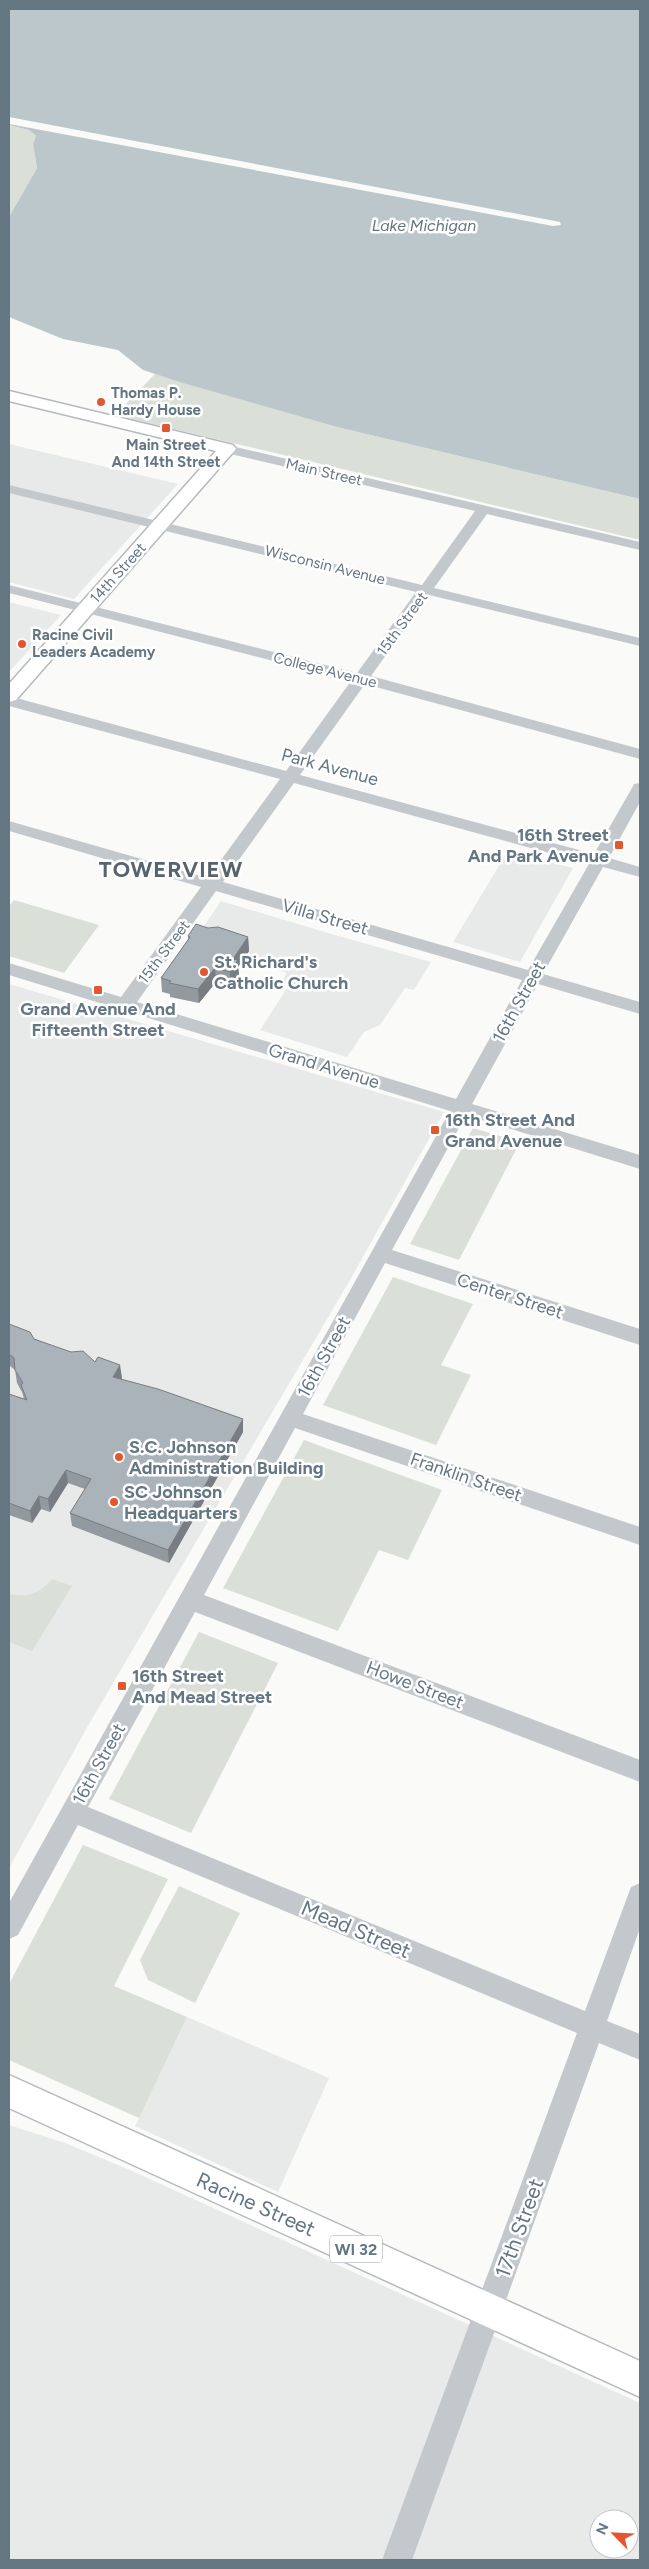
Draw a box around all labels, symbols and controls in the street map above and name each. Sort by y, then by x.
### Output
water label: Lake Michigan [372,216,476,235]
place label: Thomas P. Hardy House [111,384,202,419]
marker: Thomas P. Hardy House [95,396,107,408]
marker: Main Street And 14th Street [160,422,172,434]
place label: Main Street And 14th Street [111,436,221,471]
street label: Main Street [284,454,364,490]
street label: 14th Street [86,539,150,607]
street label: Wisconsin Avenue [263,541,387,589]
street label: 15th Street [373,588,431,659]
place label: Racine Civil Leaders Academy [32,626,156,661]
marker: Racine Civil Leaders Academy [16,638,28,650]
street label: College Avenue [272,648,378,692]
street label: Park Avenue [279,743,381,791]
place label: 16th Street And Park Avenue [468,824,609,867]
marker: 16th Street And Park Avenue [613,839,625,851]
district label: TOWERVIEW [99,856,243,883]
street label: Villa Street [279,894,371,940]
street label: 15th Street [134,917,194,987]
place label: St. Richard's Catholic Church [214,951,348,994]
street label: 16th Street [488,957,550,1046]
marker: St. Richard's Catholic Church [198,966,210,978]
marker: Grand Avenue And Fifteenth Street [92,984,104,996]
place label: Grand Avenue And Fifteenth Street [20,998,176,1041]
street label: Grand Avenue [266,1039,382,1093]
place label: 16th Street And Grand Avenue [445,1109,575,1152]
marker: 16th Street And Grand Avenue [429,1124,441,1136]
street label: Center Street [454,1268,566,1324]
street label: 16th Street [293,1312,355,1401]
place label: S.C. Johnson Administration Building [129,1436,324,1479]
street label: Franklin Street [407,1448,525,1506]
marker: S.C. Johnson Administration Building [113,1451,125,1463]
place label: SC Johnson Headquarters [124,1481,238,1524]
marker: SC Johnson Headquarters [108,1496,120,1508]
street label: Howe Street [363,1656,467,1714]
place label: 16th Street And Mead Street [132,1665,272,1708]
marker: 16th Street And Mead Street [116,1680,128,1692]
street label: 16th Street [68,1719,130,1808]
street label: Mead Street [298,1895,414,1963]
street label: Racine Street [193,2167,319,2241]
street label: 17th Street [490,2175,548,2281]
road number: WI 32 [330,2236,382,2262]
north arrow [589,2509,639,2559]
text: N [593,2521,613,2537]

